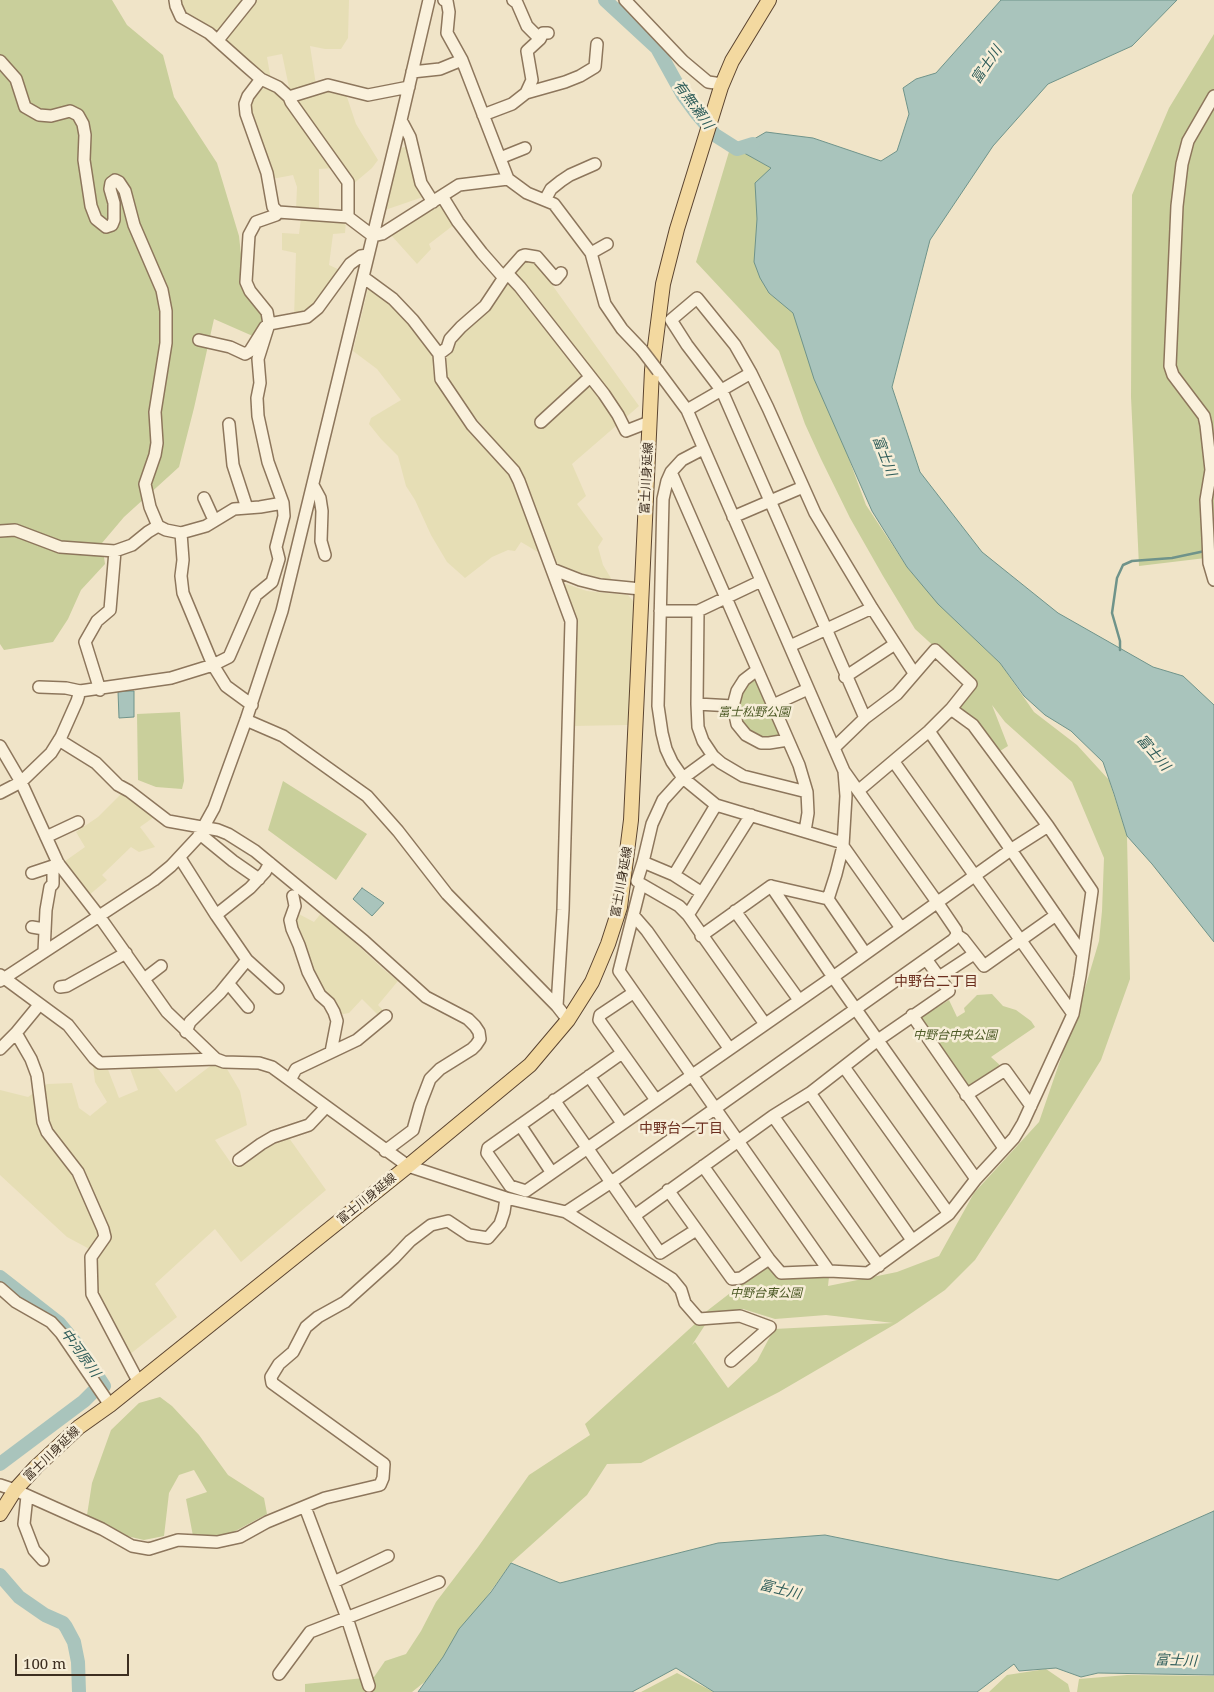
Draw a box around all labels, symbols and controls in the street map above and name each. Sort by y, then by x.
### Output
water label: 富士川 [968,43,1006,87]
water label: 有無瀬川 [670,77,716,133]
water label: 富士川 [869,433,899,479]
street label: 富士川身延線 [638,442,656,514]
park label: 富士松野公園 [718,706,790,720]
water label: 富士川 [1133,732,1173,774]
street label: 富士川身延線 [609,845,635,919]
district label: 中野台二丁目 [894,974,978,990]
park label: 中野台中央公園 [913,1029,997,1043]
district label: 中野台一丁目 [639,1121,723,1137]
street label: 富士川身延線 [334,1171,400,1227]
park label: 中野台東公園 [730,1287,802,1301]
water label: 中河原川 [57,1325,103,1381]
street label: 富士川身延線 [21,1424,83,1484]
water label: 富士川 [758,1577,802,1603]
scale bar [18,1644,131,1676]
water label: 富士川 [1155,1652,1197,1670]
text: 100 m [23,1653,66,1673]

